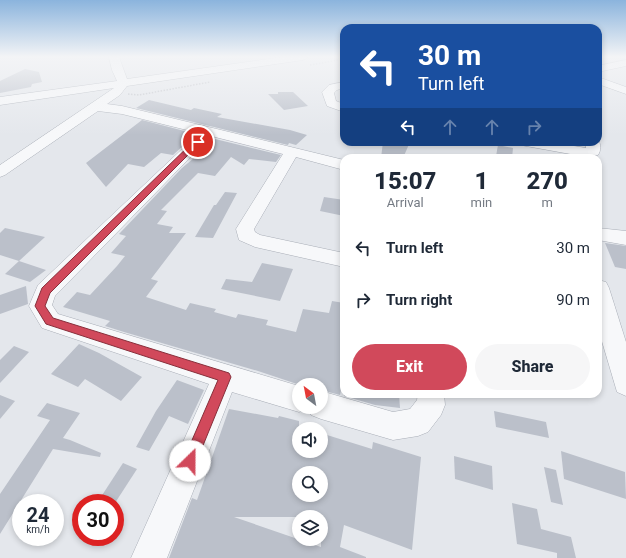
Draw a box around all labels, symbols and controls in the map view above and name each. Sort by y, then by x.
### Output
text: 30 m [418,39,481,72]
icon: left [352,40,404,92]
text: Turn left [418,73,484,94]
icon: left [397,116,419,138]
icon: ahead [439,116,461,138]
icon: ahead [481,116,503,138]
icon: right [523,116,545,138]
pin [181,125,215,159]
icon: arrive [187,131,209,153]
text: 15:07 [374,167,436,195]
text: 1 [474,167,488,195]
text: 270 [526,167,568,195]
text: Arrival [387,195,424,210]
text: min [471,195,492,210]
text: m [541,195,553,210]
icon: left [352,237,374,259]
text: Turn left [386,239,443,257]
text: 30 m [556,239,590,257]
icon: right [352,289,374,311]
text: Turn right [386,291,452,309]
text: 90 m [556,291,590,309]
button: Exit [352,344,467,390]
button: Share [475,344,590,390]
north arrow [292,378,328,414]
map controls [292,378,328,546]
button: sound [292,422,328,458]
position arrow [169,440,211,482]
button: search [292,466,328,502]
speed limit sign: 30 [72,494,124,546]
text: 24 [27,503,49,527]
button: layers [292,510,328,546]
text: km/h [26,524,50,535]

